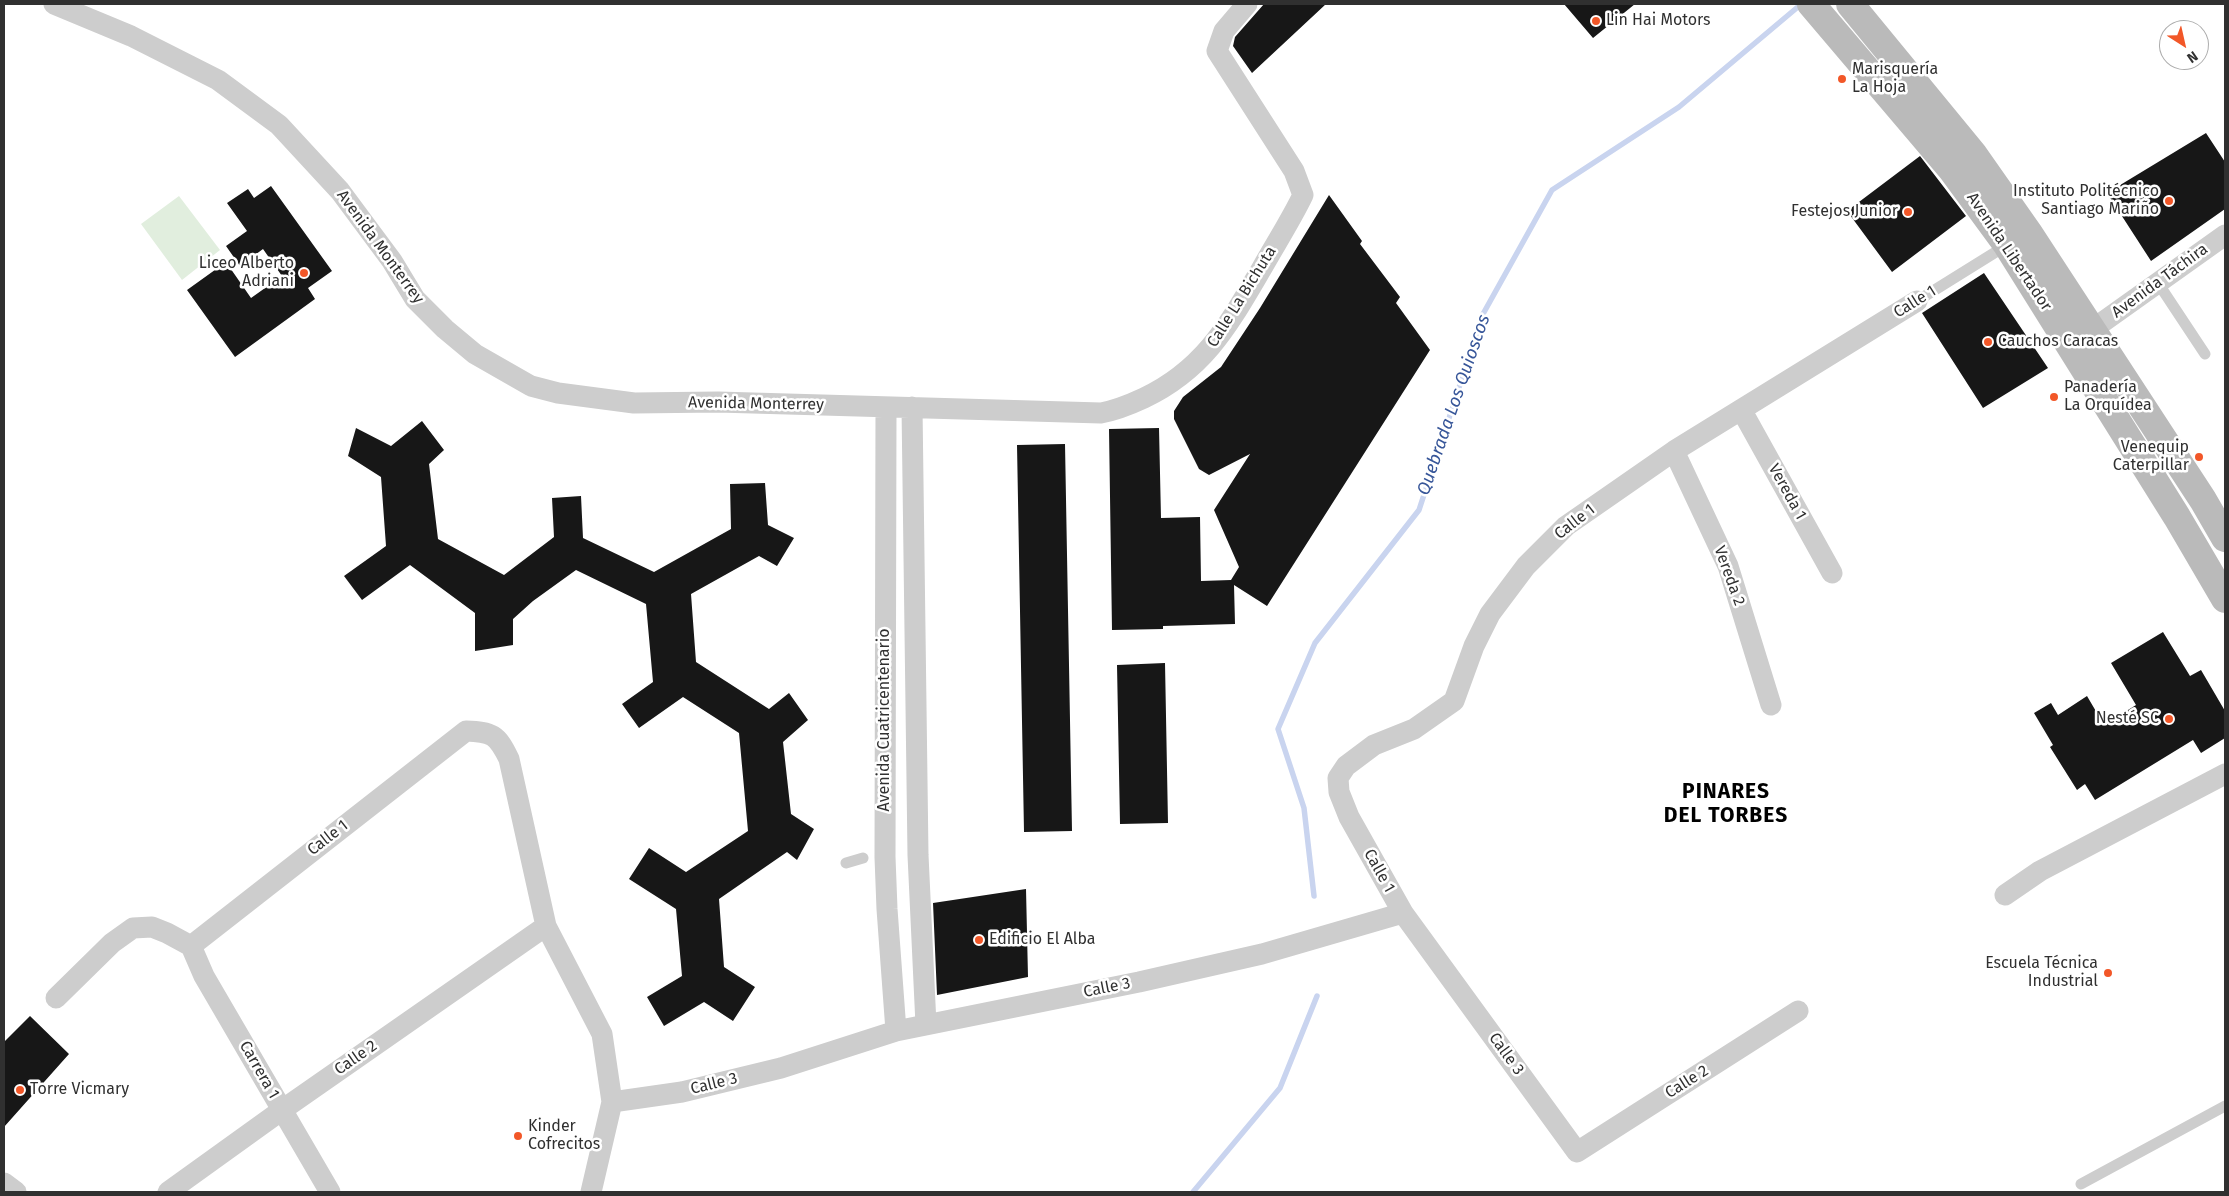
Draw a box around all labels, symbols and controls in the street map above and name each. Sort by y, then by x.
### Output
place label: Lin Hai Motors [1606,11,1711,31]
marker: Lin Hai Motors [1590,15,1602,27]
north arrow [2159,20,2209,70]
text: N [2184,47,2201,67]
place label: Marisquería La Hoja [1852,60,1938,98]
marker: Marisquería La Hoja [1836,73,1848,85]
place label: Instituto Politécnico Santiago Mariño [2013,182,2159,220]
street label: Avenida Monterrey [332,186,428,308]
street label: Avenida Libertador [1962,189,2056,315]
marker: Instituto Politécnico Santiago Mariño [2163,195,2175,207]
place label: Festejos Junior [1791,202,1898,222]
marker: Festejos Junior [1902,206,1914,218]
street label: Avenida Táchira [2108,240,2212,322]
street label: Calle La Bichuta [1203,243,1281,351]
place label: Liceo Alberto Adriani [199,254,294,292]
marker: Liceo Alberto Adriani [298,267,310,279]
street label: Calle 1 [1890,282,1940,322]
water label: Quebrada Los Quioscos [1413,312,1495,498]
place label: Cauchos Caracas [1998,332,2118,352]
marker: Cauchos Caracas [1982,336,1994,348]
place label: Panadería La Orquídea [2064,378,2152,416]
marker: Panadería La Orquídea [2048,391,2060,403]
street label: Avenida Monterrey [688,393,824,415]
place label: Venequip Caterpillar [2113,438,2189,476]
marker: Venequip Caterpillar [2193,451,2205,463]
street label: Vereda 1 [1764,461,1810,523]
street label: Calle 1 [1551,500,1599,544]
street label: Vereda 2 [1709,544,1749,608]
street label: Avenida Cuatricentenario [875,628,895,812]
place label: Nesté SC [2096,709,2159,729]
marker: Nesté SC [2163,713,2175,725]
district label: PINARES DEL TORBES [1663,779,1789,829]
street label: Calle 1 [304,816,352,860]
street label: Calle 1 [1359,846,1399,896]
place label: Edificio El Alba [989,930,1096,950]
marker: Edificio El Alba [973,934,985,946]
place label: Escuela Técnica Industrial [1985,954,2098,992]
marker: Escuela Técnica Industrial [2102,967,2114,979]
street label: Calle 3 [1082,974,1132,1002]
street label: Calle 3 [1484,1029,1528,1079]
street label: Calle 2 [331,1037,381,1079]
street label: Carrera 1 [235,1038,283,1102]
street label: Calle 2 [1662,1061,1712,1103]
street label: Calle 3 [689,1069,739,1099]
place label: Torre Vicmary [30,1080,129,1100]
marker: Torre Vicmary [14,1084,26,1096]
place label: Kinder Cofrecitos [528,1117,600,1155]
marker: Kinder Cofrecitos [512,1130,524,1142]

